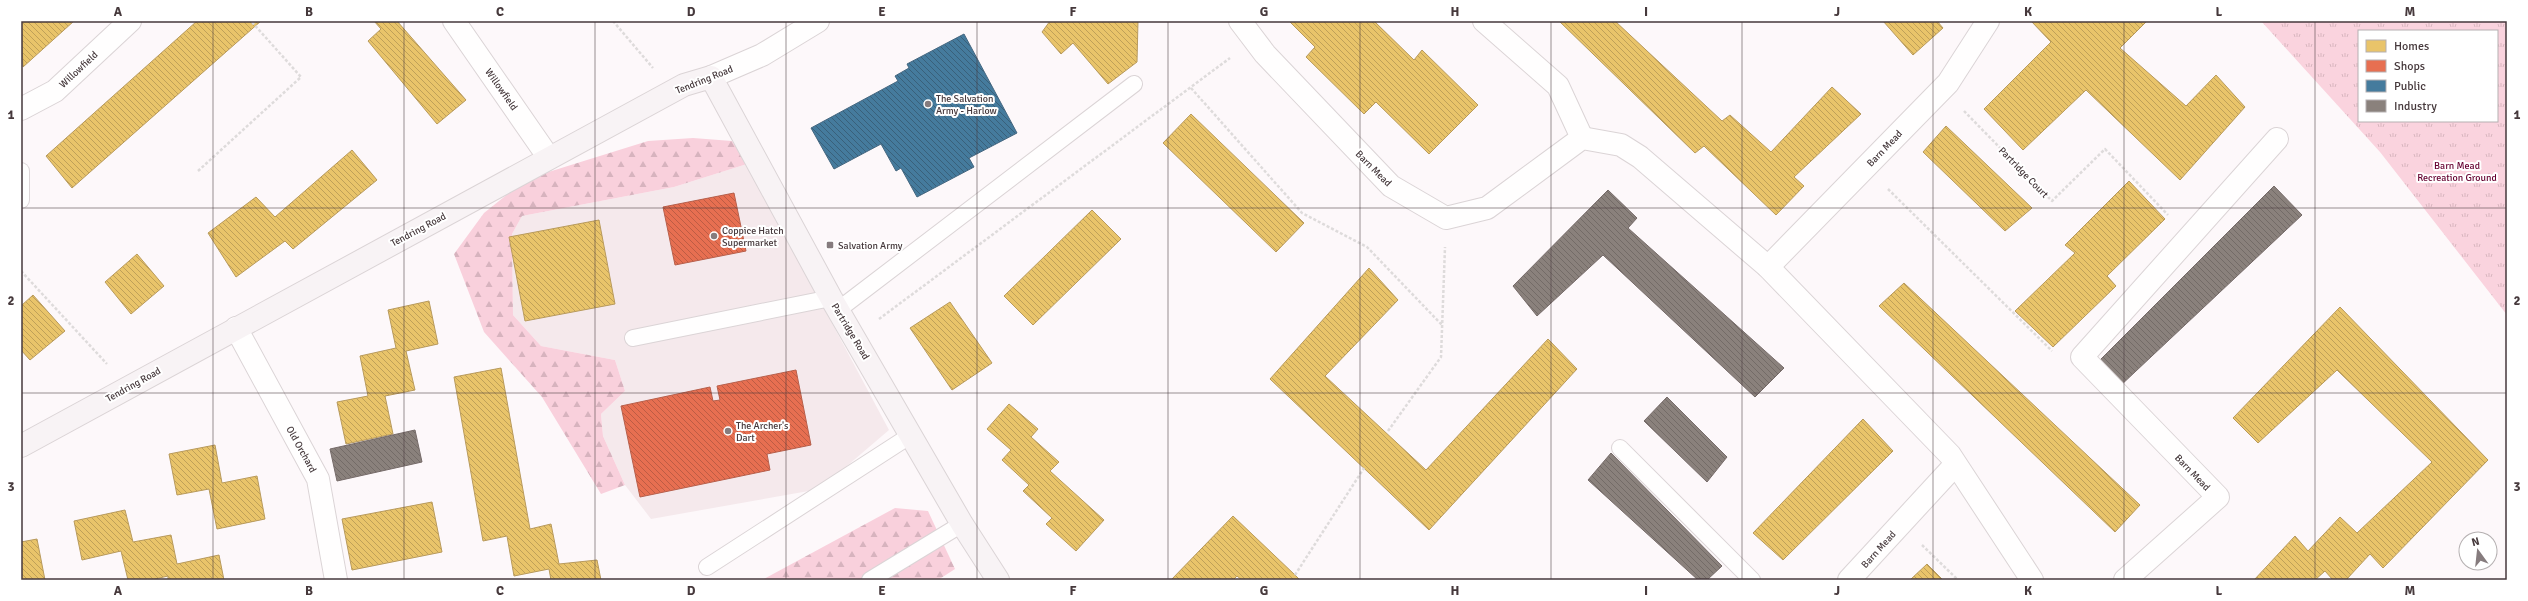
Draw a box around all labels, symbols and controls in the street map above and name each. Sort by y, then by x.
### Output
text: A [114,4,123,20]
text: B [305,4,313,20]
text: C [496,4,504,20]
text: D [687,4,696,20]
text: E [878,4,886,20]
text: F [1070,4,1077,20]
text: G [1260,4,1268,20]
text: H [1451,4,1459,20]
text: I [1644,4,1648,20]
text: J [1834,4,1840,20]
text: K [2024,4,2032,20]
text: L [2216,4,2223,20]
text: M [2405,4,2416,20]
legend [2358,30,2498,122]
text: Homes [2394,39,2429,54]
street label: Willowfield [57,49,100,91]
text: Shops [2394,59,2425,74]
street label: Tendring Road [674,63,735,97]
street label: Willowfield [482,66,520,113]
text: Public [2394,79,2426,94]
place label: The Salvation Army - Harlow [936,93,998,117]
marker: The Salvation Army - Harlow [923,99,933,109]
text: Industry [2394,99,2437,114]
text: 1 [7,107,15,123]
text: 1 [2513,107,2521,123]
street label: Barn Mead [1864,128,1905,169]
street label: Partridge Court [1996,145,2051,201]
street label: Barn Mead [1353,148,1394,189]
park label: Barn Mead Recreation Ground [2417,160,2497,184]
street label: Tendring Road [389,210,448,249]
place label: Coppice Hatch Supermarket [722,225,784,249]
marker: Coppice Hatch Supermarket [709,231,719,241]
marker: Salvation Army [825,240,835,250]
place label: Salvation Army [838,240,903,252]
text: 2 [7,293,15,309]
text: 2 [2513,293,2521,309]
street label: Partridge Road [829,301,872,362]
street label: Tendring Road [104,365,163,405]
place label: The Archer's Dart [736,420,789,444]
street label: Old Orchard [283,424,319,475]
marker: The Archer's Dart [723,426,733,436]
street label: Barn Mead [2172,452,2213,493]
text: 3 [7,479,15,495]
text: 3 [2513,479,2521,495]
street label: Barn Mead [1859,529,1899,571]
north arrow [2458,531,2498,571]
text: N [2470,535,2481,549]
text: A [114,583,123,599]
text: B [305,583,313,599]
text: C [496,583,504,599]
text: D [687,583,696,599]
text: E [878,583,886,599]
text: F [1070,583,1077,599]
text: G [1260,583,1268,599]
text: H [1451,583,1459,599]
text: I [1644,583,1648,599]
text: J [1834,583,1840,599]
text: K [2024,583,2032,599]
text: L [2216,583,2223,599]
text: M [2405,583,2416,599]

